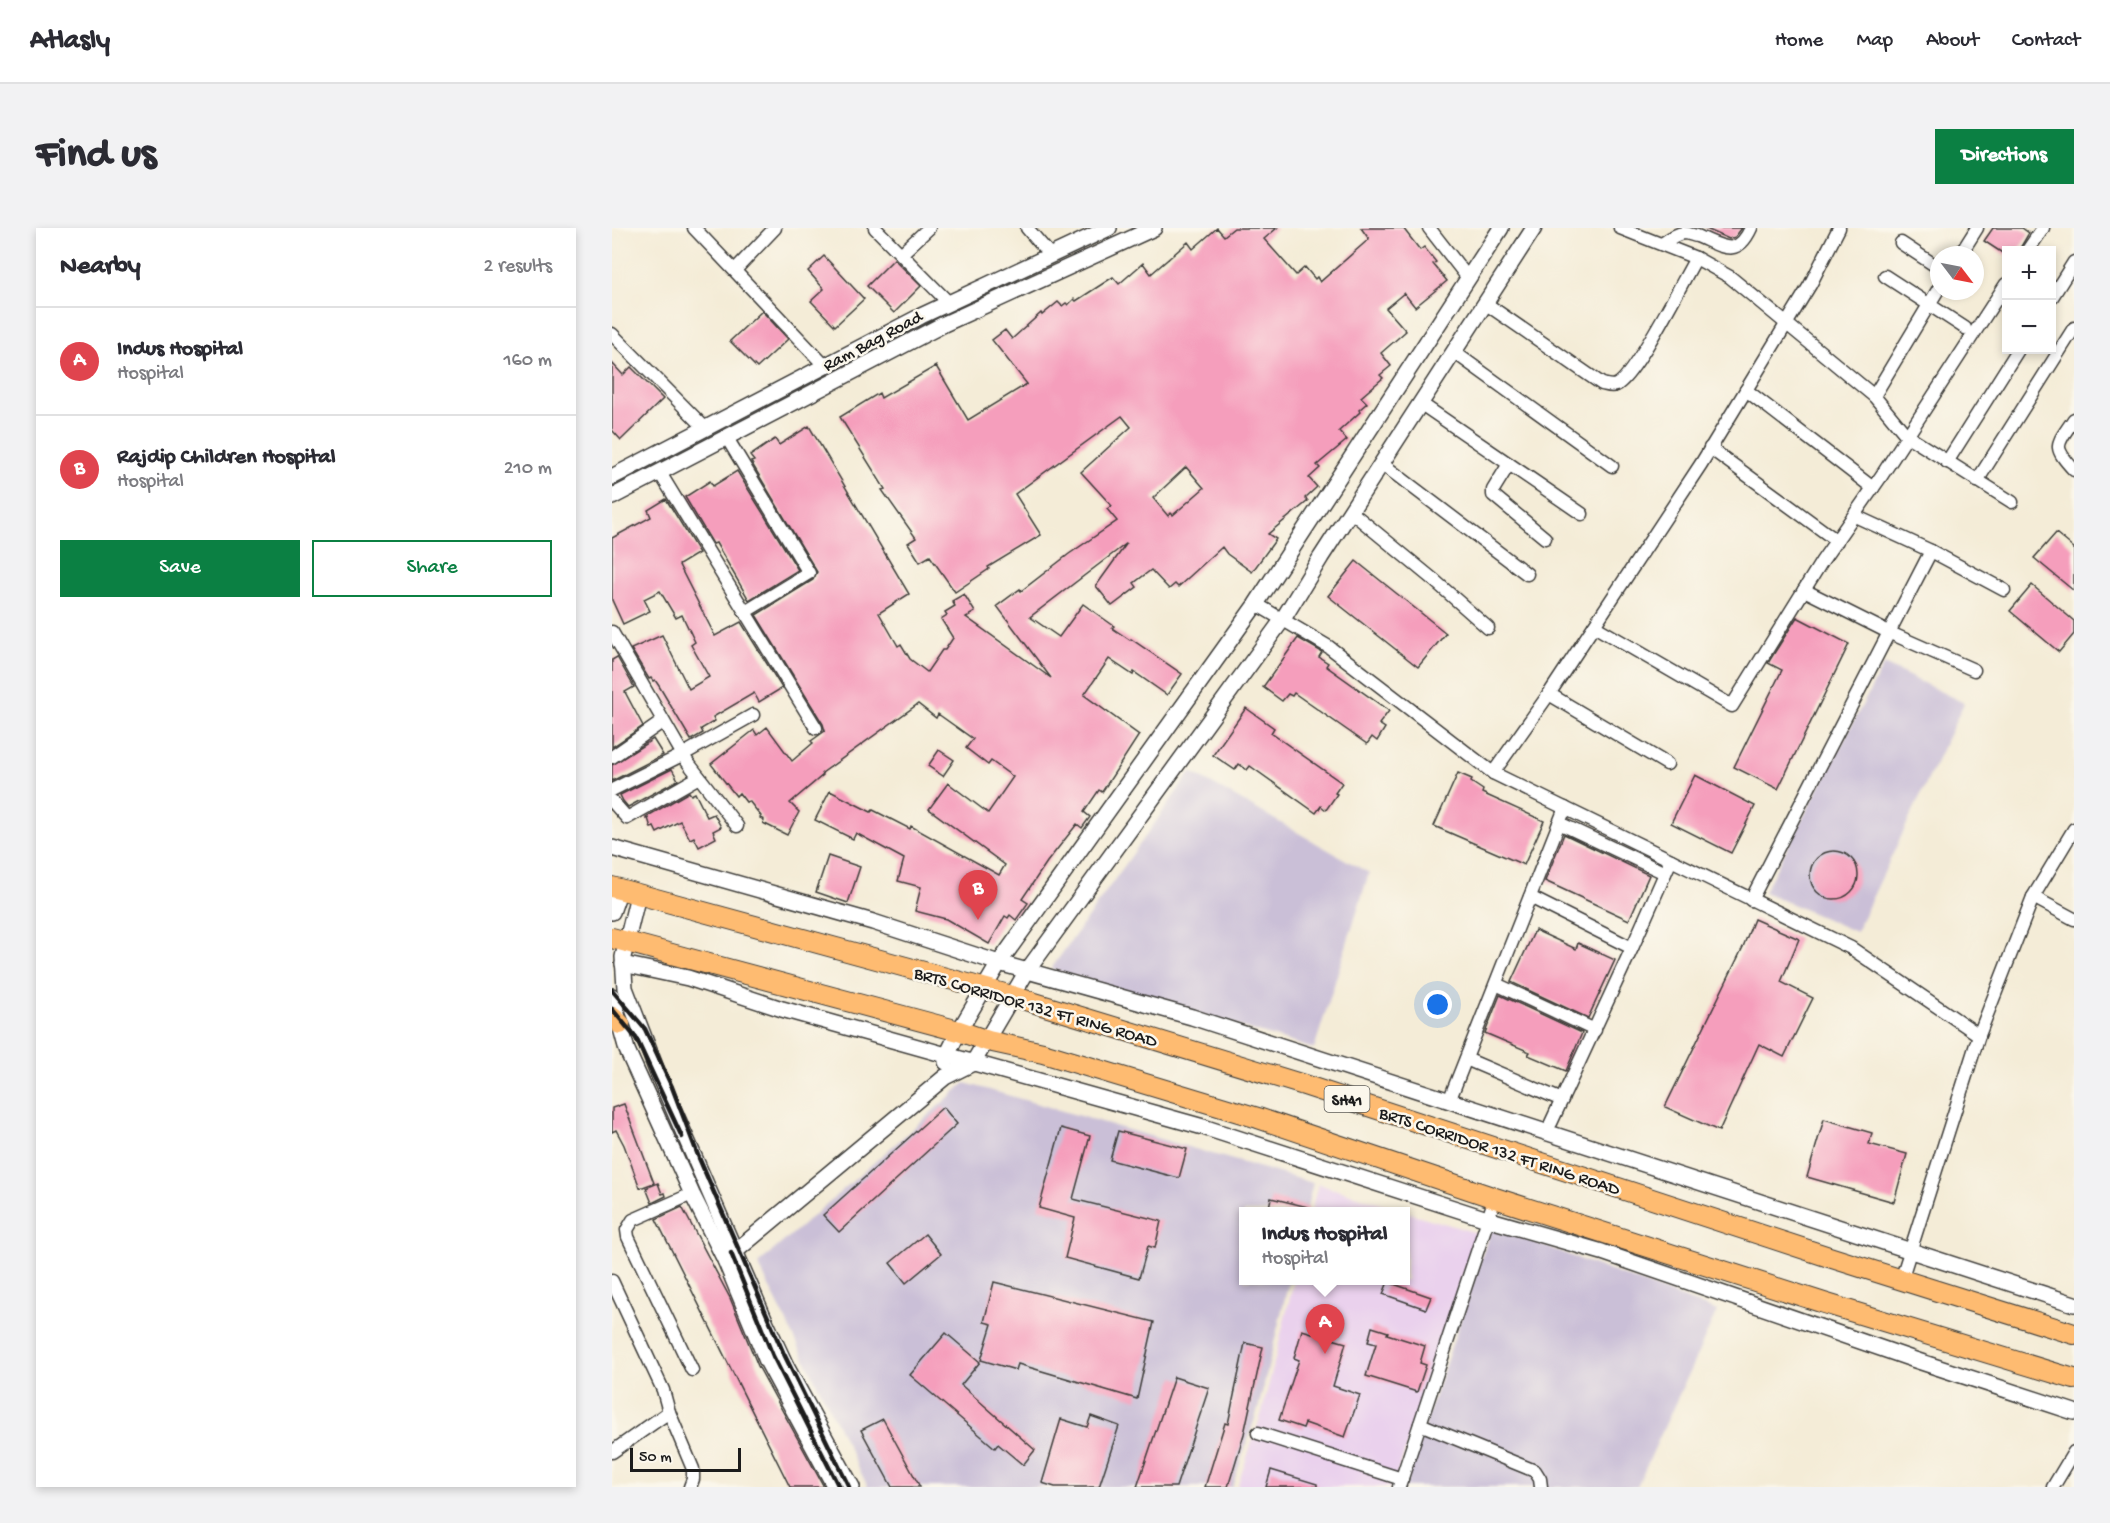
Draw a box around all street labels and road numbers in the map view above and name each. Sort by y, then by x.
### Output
street label: Ram Bag Road [820,307,928,377]
street label: BRTS CORRIDOR 132 FT RING ROAD [910,963,1160,1053]
road number: SH41 [1324,1086,1370,1112]
street label: BRTS CORRIDOR 132 FT RING ROAD [1375,1103,1623,1201]

